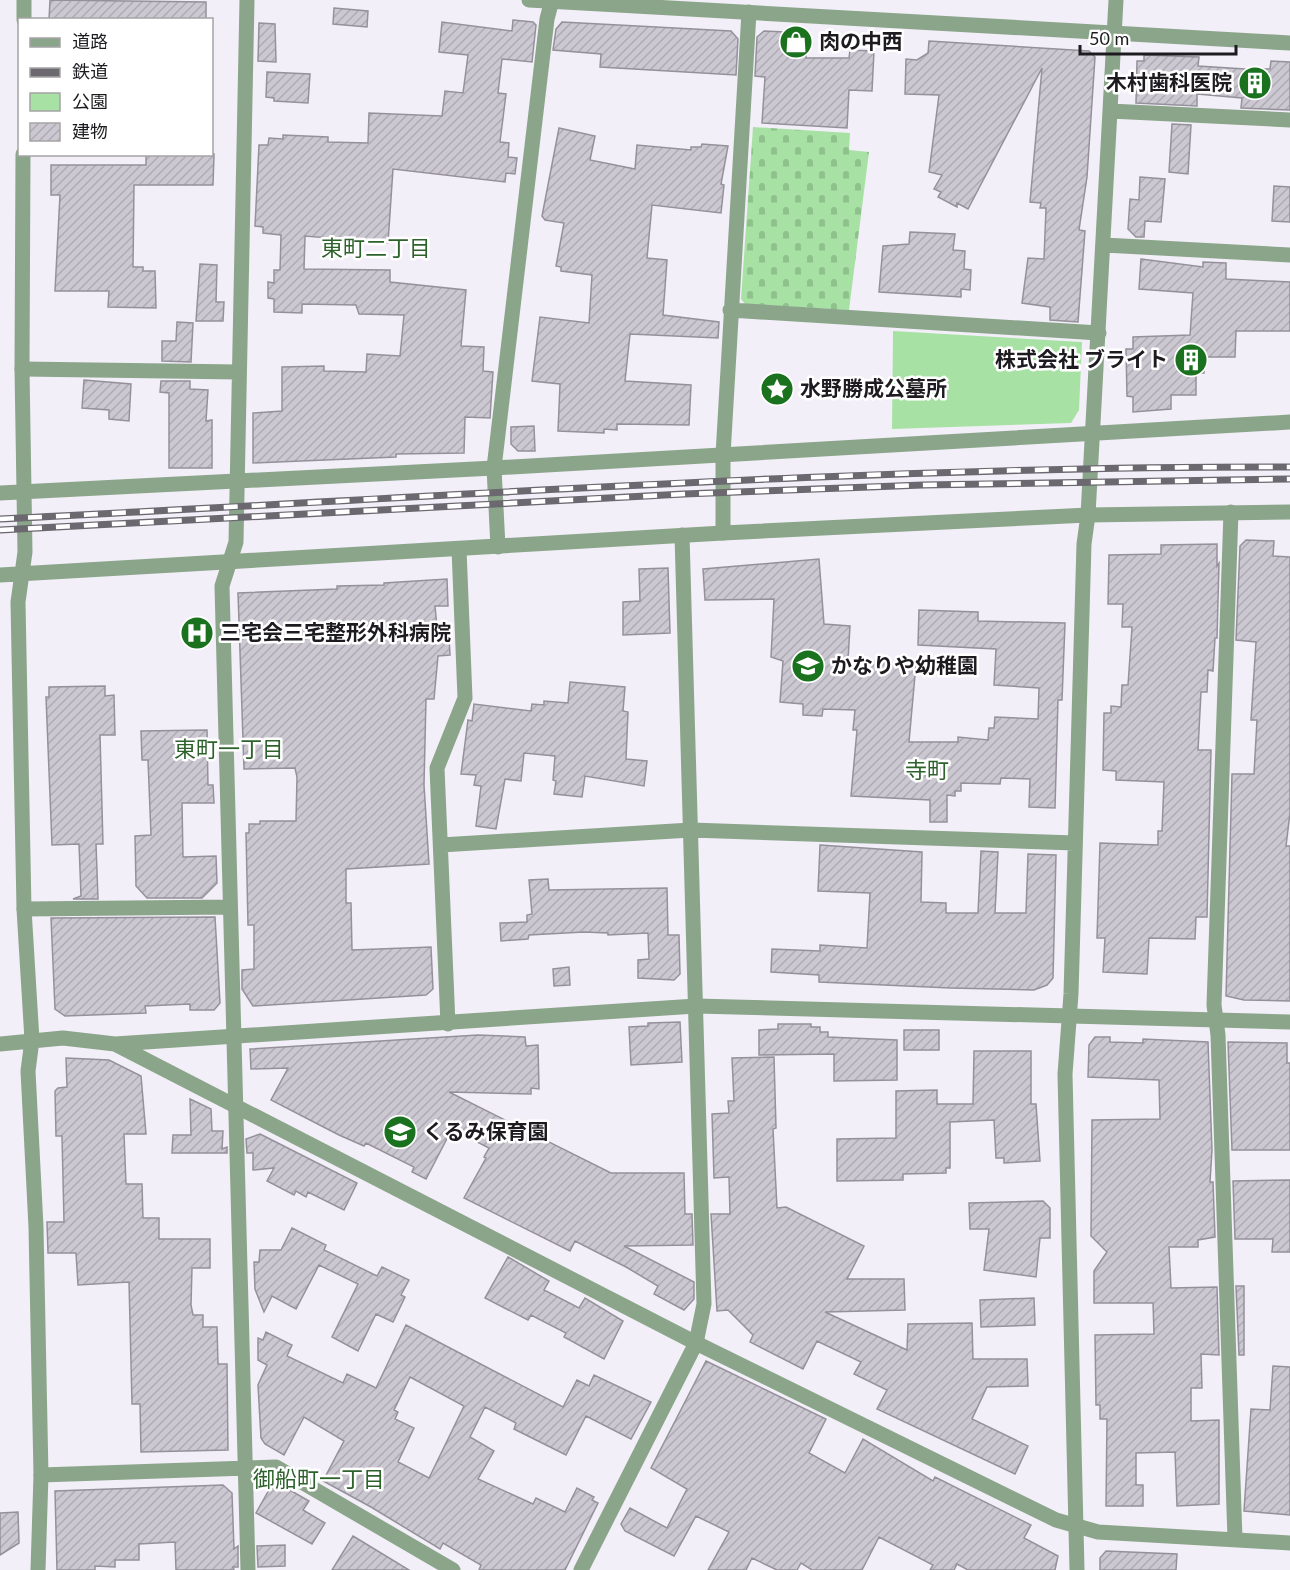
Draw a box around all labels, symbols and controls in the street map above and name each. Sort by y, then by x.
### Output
legend [18,18,213,156]
scale bar [1080,18,1236,56]
shop icon: 肉の中西 [778,24,814,60]
text: 50 m [1089,27,1129,49]
place label: 肉の中西 [819,28,903,53]
text: 道路 [72,30,108,52]
text: 鉄道 [72,60,108,82]
building icon: 木村歯科医院 [1237,65,1273,101]
place label: 木村歯科医院 [1106,69,1232,94]
text: 公園 [72,90,108,112]
text: 建物 [72,120,108,142]
district label: 東町二丁目 [321,234,431,261]
building icon: 株式会社 ブライト [1173,342,1209,378]
place label: 株式会社 ブライト [995,346,1168,371]
place icon: 水野勝成公墓所 [759,371,795,407]
place label: 水野勝成公墓所 [800,375,947,400]
hospital icon: 三宅会三宅整形外科病院 [179,615,215,651]
place label: 三宅会三宅整形外科病院 [220,619,451,644]
school or university icon: かなりや幼稚園 [790,648,826,684]
place label: かなりや幼稚園 [831,652,978,677]
district label: 東町一丁目 [174,735,284,762]
district label: 寺町 [905,756,949,783]
school or university icon: くるみ保育園 [382,1114,418,1150]
place label: くるみ保育園 [423,1118,549,1143]
district label: 御船町一丁目 [253,1465,385,1492]

